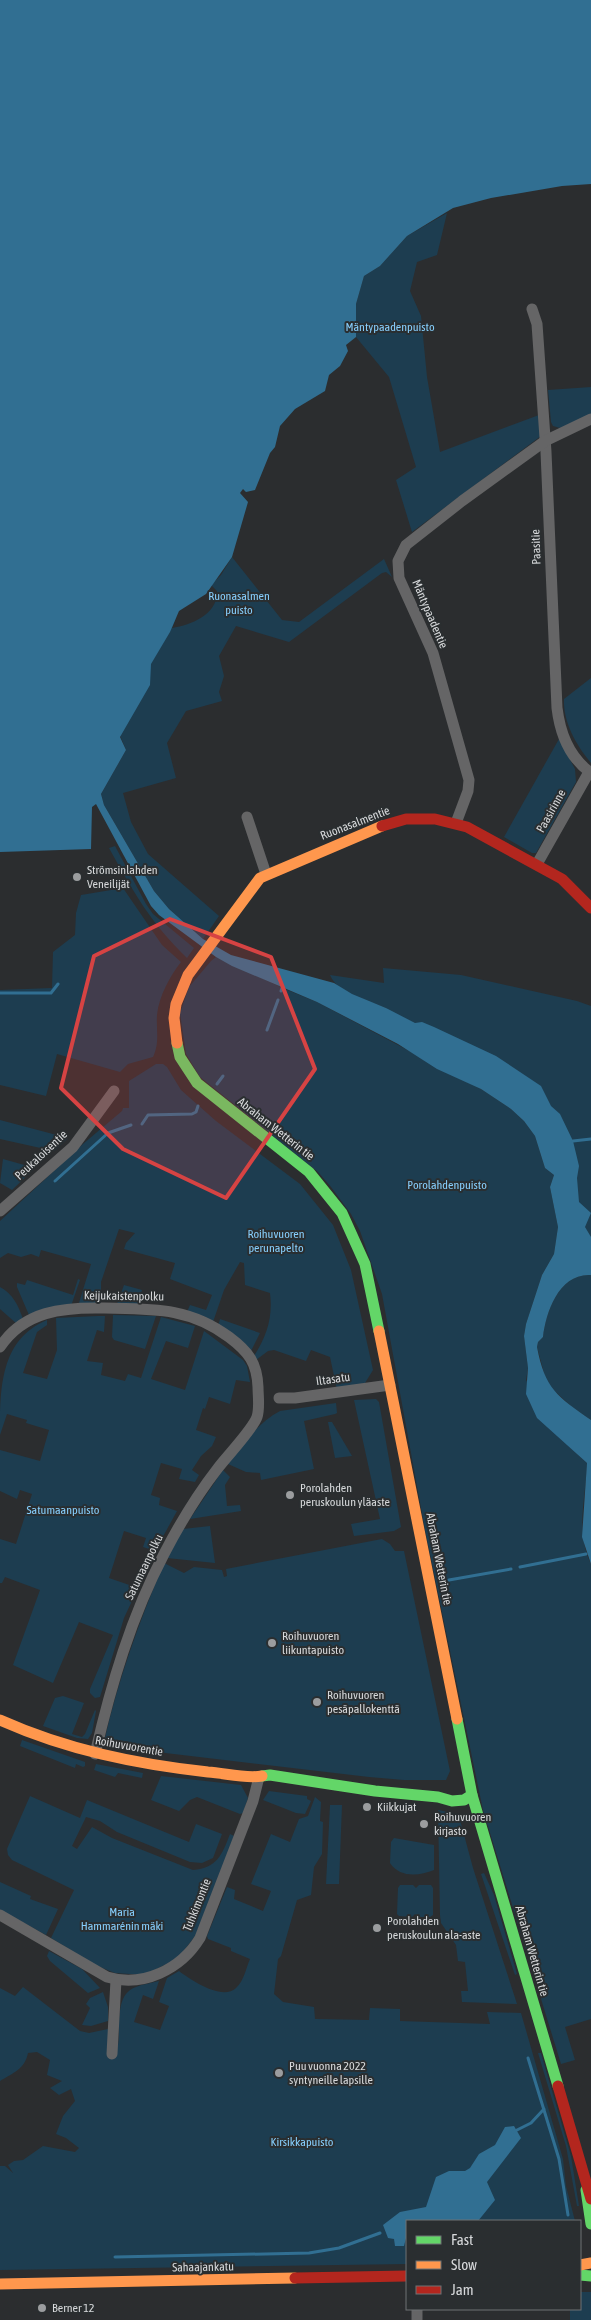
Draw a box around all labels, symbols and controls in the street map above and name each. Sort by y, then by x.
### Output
park label: Mäntypaadenpuisto [345,320,435,334]
street label: Paasitie [528,529,544,565]
street label: Mäntypaadentie [409,578,451,650]
park label: Ruonasalmen puisto [208,589,270,617]
street label: Paasirinne [533,787,569,835]
street label: Ruonasalmentie [318,803,392,843]
place label: Strömsinlahden Veneilijät [87,863,158,891]
marker: Strömsinlahden Veneilijät [71,871,83,883]
street label: Abraham Wetterin tie [235,1095,317,1163]
street label: Peukaloisentie [12,1127,70,1183]
park label: Porolahdenpuisto [407,1178,487,1192]
park label: Roihuvuoren perunapelto [247,1227,305,1255]
street label: Keijukaistenpolku [84,1288,165,1304]
street label: Iltasatu [315,1370,351,1388]
place label: Porolahden peruskoulun yläaste [300,1481,390,1509]
marker: Porolahden peruskoulun yläaste [284,1489,296,1501]
park label: Satumaanpuisto [27,1503,100,1517]
street label: Abraham Wetterin tie [423,1512,455,1606]
street label: Satumaanpolku [122,1532,166,1602]
place label: Roihuvuoren liikuntapuisto [282,1629,344,1657]
marker: Roihuvuoren liikuntapuisto [266,1637,278,1649]
place label: Roihuvuoren pesäpallokenttä [327,1688,400,1716]
marker: Roihuvuoren pesäpallokenttä [311,1696,323,1708]
street label: Roihuvuorentie [94,1733,164,1759]
place label: Kiikkujat [377,1800,417,1814]
marker: Kiikkujat [361,1801,373,1813]
place label: Roihuvuoren kirjasto [434,1810,491,1838]
marker: Roihuvuoren kirjasto [418,1818,430,1830]
street label: Tuhkimontie [180,1877,214,1933]
street label: Abraham Wetterin tie [512,1904,552,1998]
park label: Maria Hammarénin mäki [81,1905,163,1933]
place label: Porolahden peruskoulun ala-aste [387,1914,481,1942]
marker: Porolahden peruskoulun ala-aste [371,1922,383,1934]
place label: Puu vuonna 2022 syntyneille lapsille [289,2059,373,2087]
marker: Puu vuonna 2022 syntyneille lapsille [273,2067,285,2079]
park label: Kirsikkapuisto [271,2135,334,2149]
legend [406,2220,581,2310]
text: Fast [451,2231,473,2248]
text: Slow [451,2256,477,2273]
street label: Sahaajankatu [172,2259,234,2275]
text: Jam [451,2281,474,2298]
place label: Berner 12 [52,2301,94,2315]
marker: Berner 12 [36,2302,48,2314]

